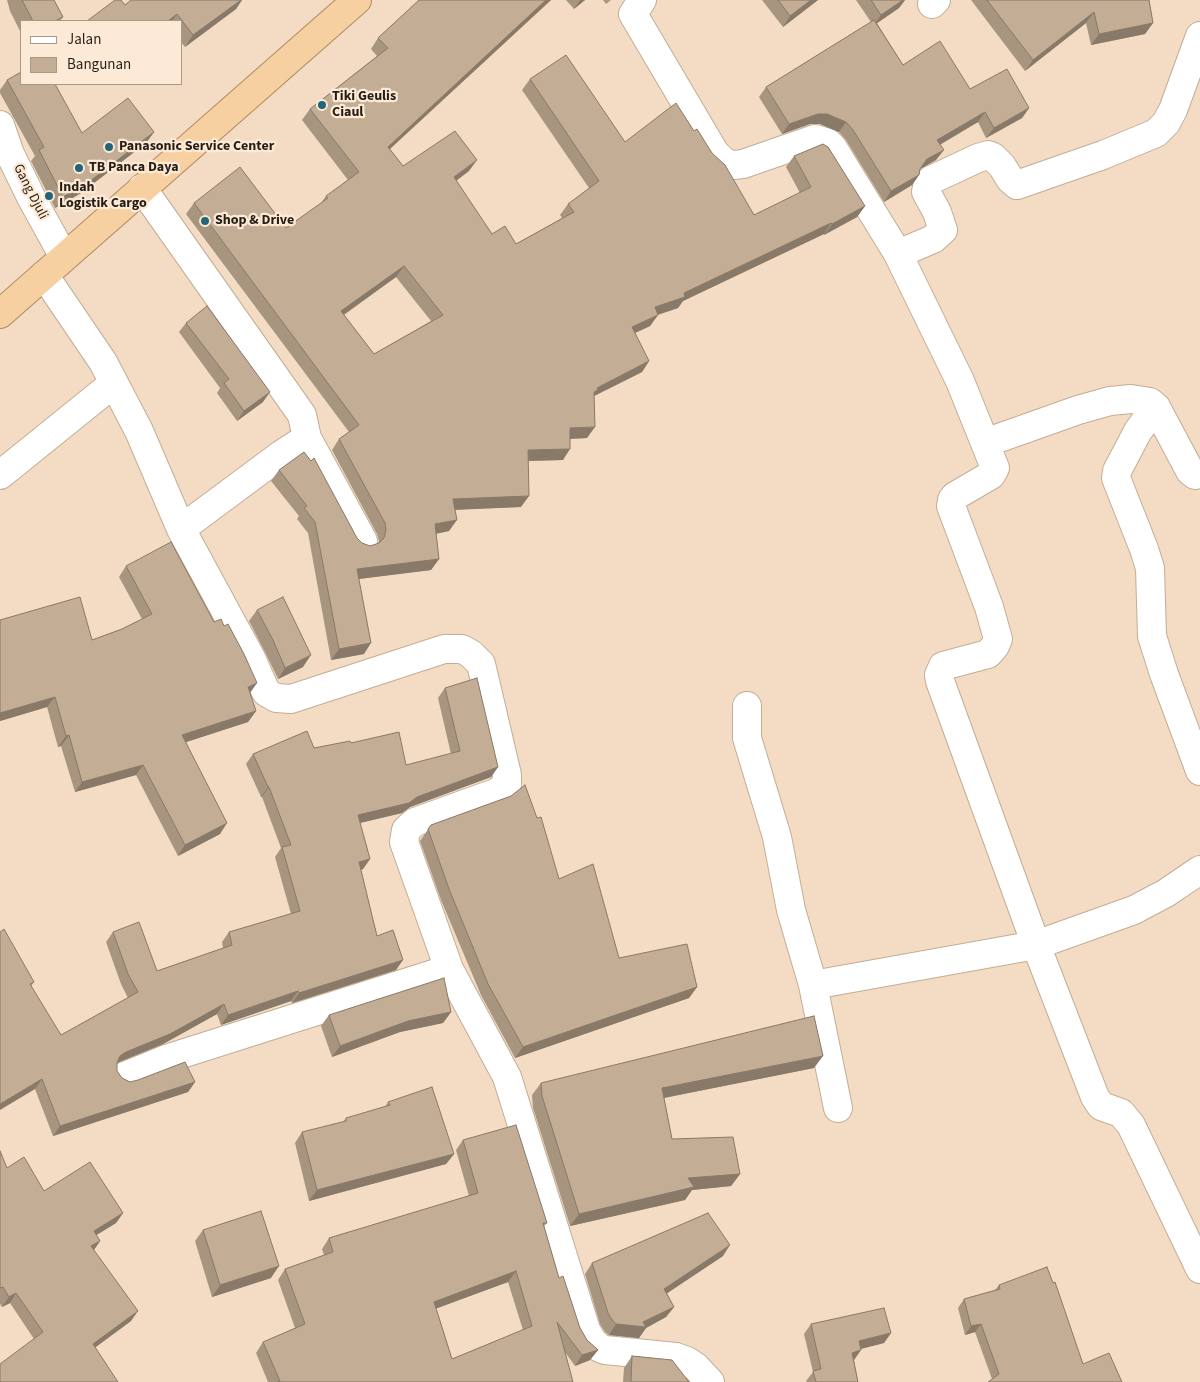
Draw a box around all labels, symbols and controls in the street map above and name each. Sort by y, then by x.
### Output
legend [20,20,182,85]
text: Jalan [67,29,101,50]
text: Bangunan [67,54,131,75]
place label: Tiki Geulis Ciaul [332,89,396,121]
marker: Tiki Geulis Ciaul [316,99,328,111]
place label: Panasonic Service Center [119,139,274,155]
marker: Panasonic Service Center [103,141,115,153]
place label: TB Panca Daya [89,160,179,176]
street label: Gang Djuli [9,161,51,223]
marker: TB Panca Daya [73,162,85,174]
place label: Indah Logistik Cargo [59,180,147,212]
marker: Indah Logistik Cargo [43,190,55,202]
place label: Shop & Drive [215,213,294,229]
marker: Shop & Drive [199,215,211,227]

